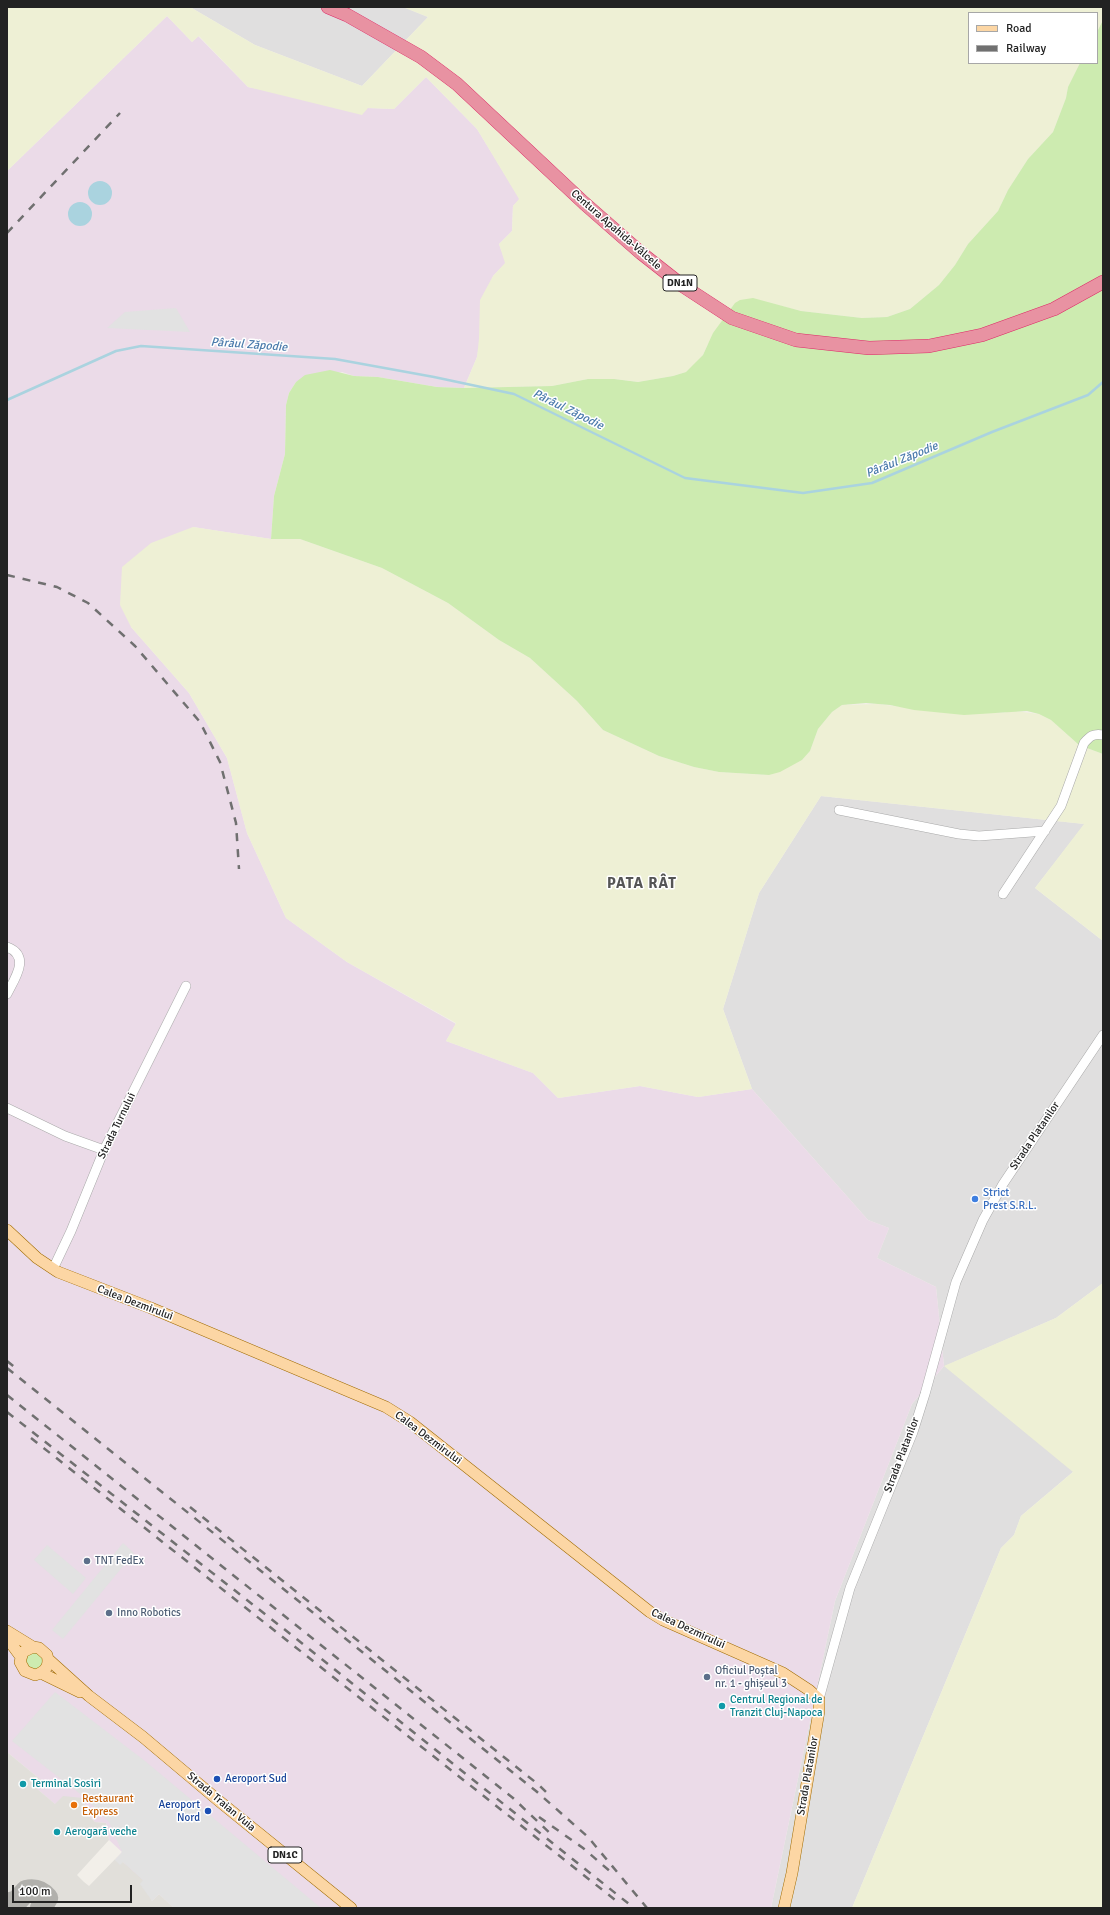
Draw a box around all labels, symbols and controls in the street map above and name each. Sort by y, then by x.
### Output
legend [968,12,1098,64]
text: Road [1006,21,1032,36]
text: Railway [1006,41,1046,56]
street label: Centura Apahida-Vâlcele [568,187,664,273]
road number: DN1N [663,275,697,291]
water label: Pârâul Zăpodie [210,335,288,355]
water label: Pârâul Zăpodie [530,387,606,433]
water label: Pârâul Zăpodie [864,439,940,481]
district label: PATA RÂT [607,875,677,893]
street label: Strada Turnului [95,1091,139,1161]
street label: Strada Platanilor [1007,1099,1063,1173]
place label: Strict Prest S.R.L. [983,1186,1037,1212]
marker: Strict Prest S.R.L. [970,1194,980,1204]
street label: Calea Dezmirului [95,1282,175,1324]
street label: Calea Dezmirului [392,1409,464,1467]
street label: Strada Platanilor [882,1416,922,1494]
place label: TNT FedEx [95,1554,144,1568]
marker: TNT FedEx [82,1556,92,1566]
place label: Inno Robotics [117,1606,181,1620]
street label: Calea Dezmirului [649,1606,727,1652]
marker: Inno Robotics [104,1608,114,1618]
place label: Oficiul Poștal nr. 1 - ghișeul 3 [715,1664,787,1690]
marker: Oficiul Poștal nr. 1 - ghișeul 3 [702,1672,712,1682]
place label: Centrul Regional de Tranzit Cluj-Napoca [730,1693,823,1719]
marker: Centrul Regional de Tranzit Cluj-Napoca [717,1701,727,1711]
street label: Strada Platanilor [795,1736,821,1816]
street label: Strada Traian Vuia [184,1770,258,1834]
place label: Aeroport Sud [225,1772,287,1786]
marker: Aeroport Sud [212,1774,222,1784]
place label: Terminal Sosiri [31,1777,101,1791]
marker: Terminal Sosiri [18,1779,28,1789]
place label: Restaurant Express [82,1792,134,1818]
place label: Aeroport Nord [159,1798,200,1824]
marker: Restaurant Express [69,1800,79,1810]
marker: Aeroport Nord [203,1806,213,1816]
place label: Aerogară veche [65,1825,137,1839]
marker: Aerogară veche [52,1827,62,1837]
road number: DN1C [268,1847,302,1863]
scale bar [14,1877,134,1903]
text: 100 m [19,1884,51,1899]

